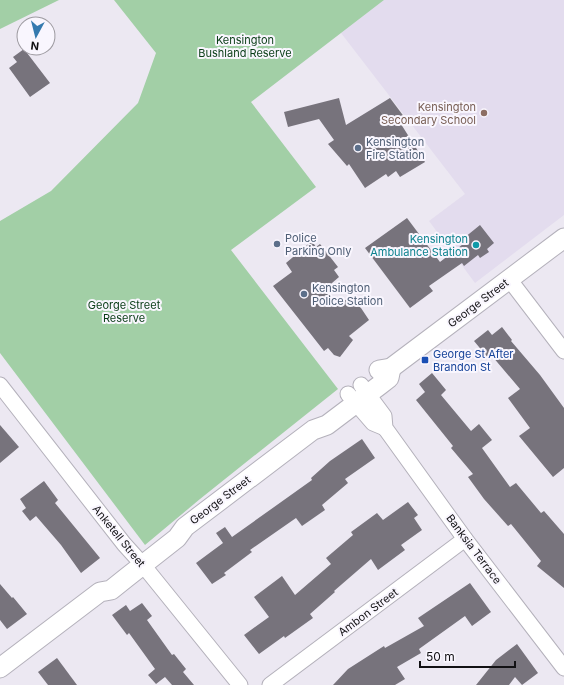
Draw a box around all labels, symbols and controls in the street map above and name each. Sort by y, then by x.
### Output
north arrow [16,16,56,56]
park label: Kensington Bushland Reserve [198,33,292,60]
text: N [30,38,40,53]
place label: Kensington Secondary School [381,100,476,127]
marker: Kensington Secondary School [479,108,489,118]
place label: Kensington Fire Station [366,135,425,162]
marker: Kensington Fire Station [353,143,363,153]
place label: Police Parking Only [285,231,351,258]
place label: Kensington Ambulance Station [370,232,468,259]
marker: Police Parking Only [272,239,282,249]
marker: Kensington Ambulance Station [471,240,481,250]
street label: George Street [445,275,511,330]
place label: Kensington Police Station [312,281,383,308]
marker: Kensington Police Station [299,289,309,299]
park label: George Street Reserve [88,298,161,325]
place label: George St After Brandon St [433,347,514,374]
marker: George St After Brandon St [420,355,430,365]
street label: George Street [187,472,253,527]
street label: Anketell Street [90,502,148,570]
street label: Banksia Terrace [443,511,505,587]
street label: Ambon Street [335,585,401,639]
scale bar [420,643,515,669]
text: 50 m [426,649,455,664]

